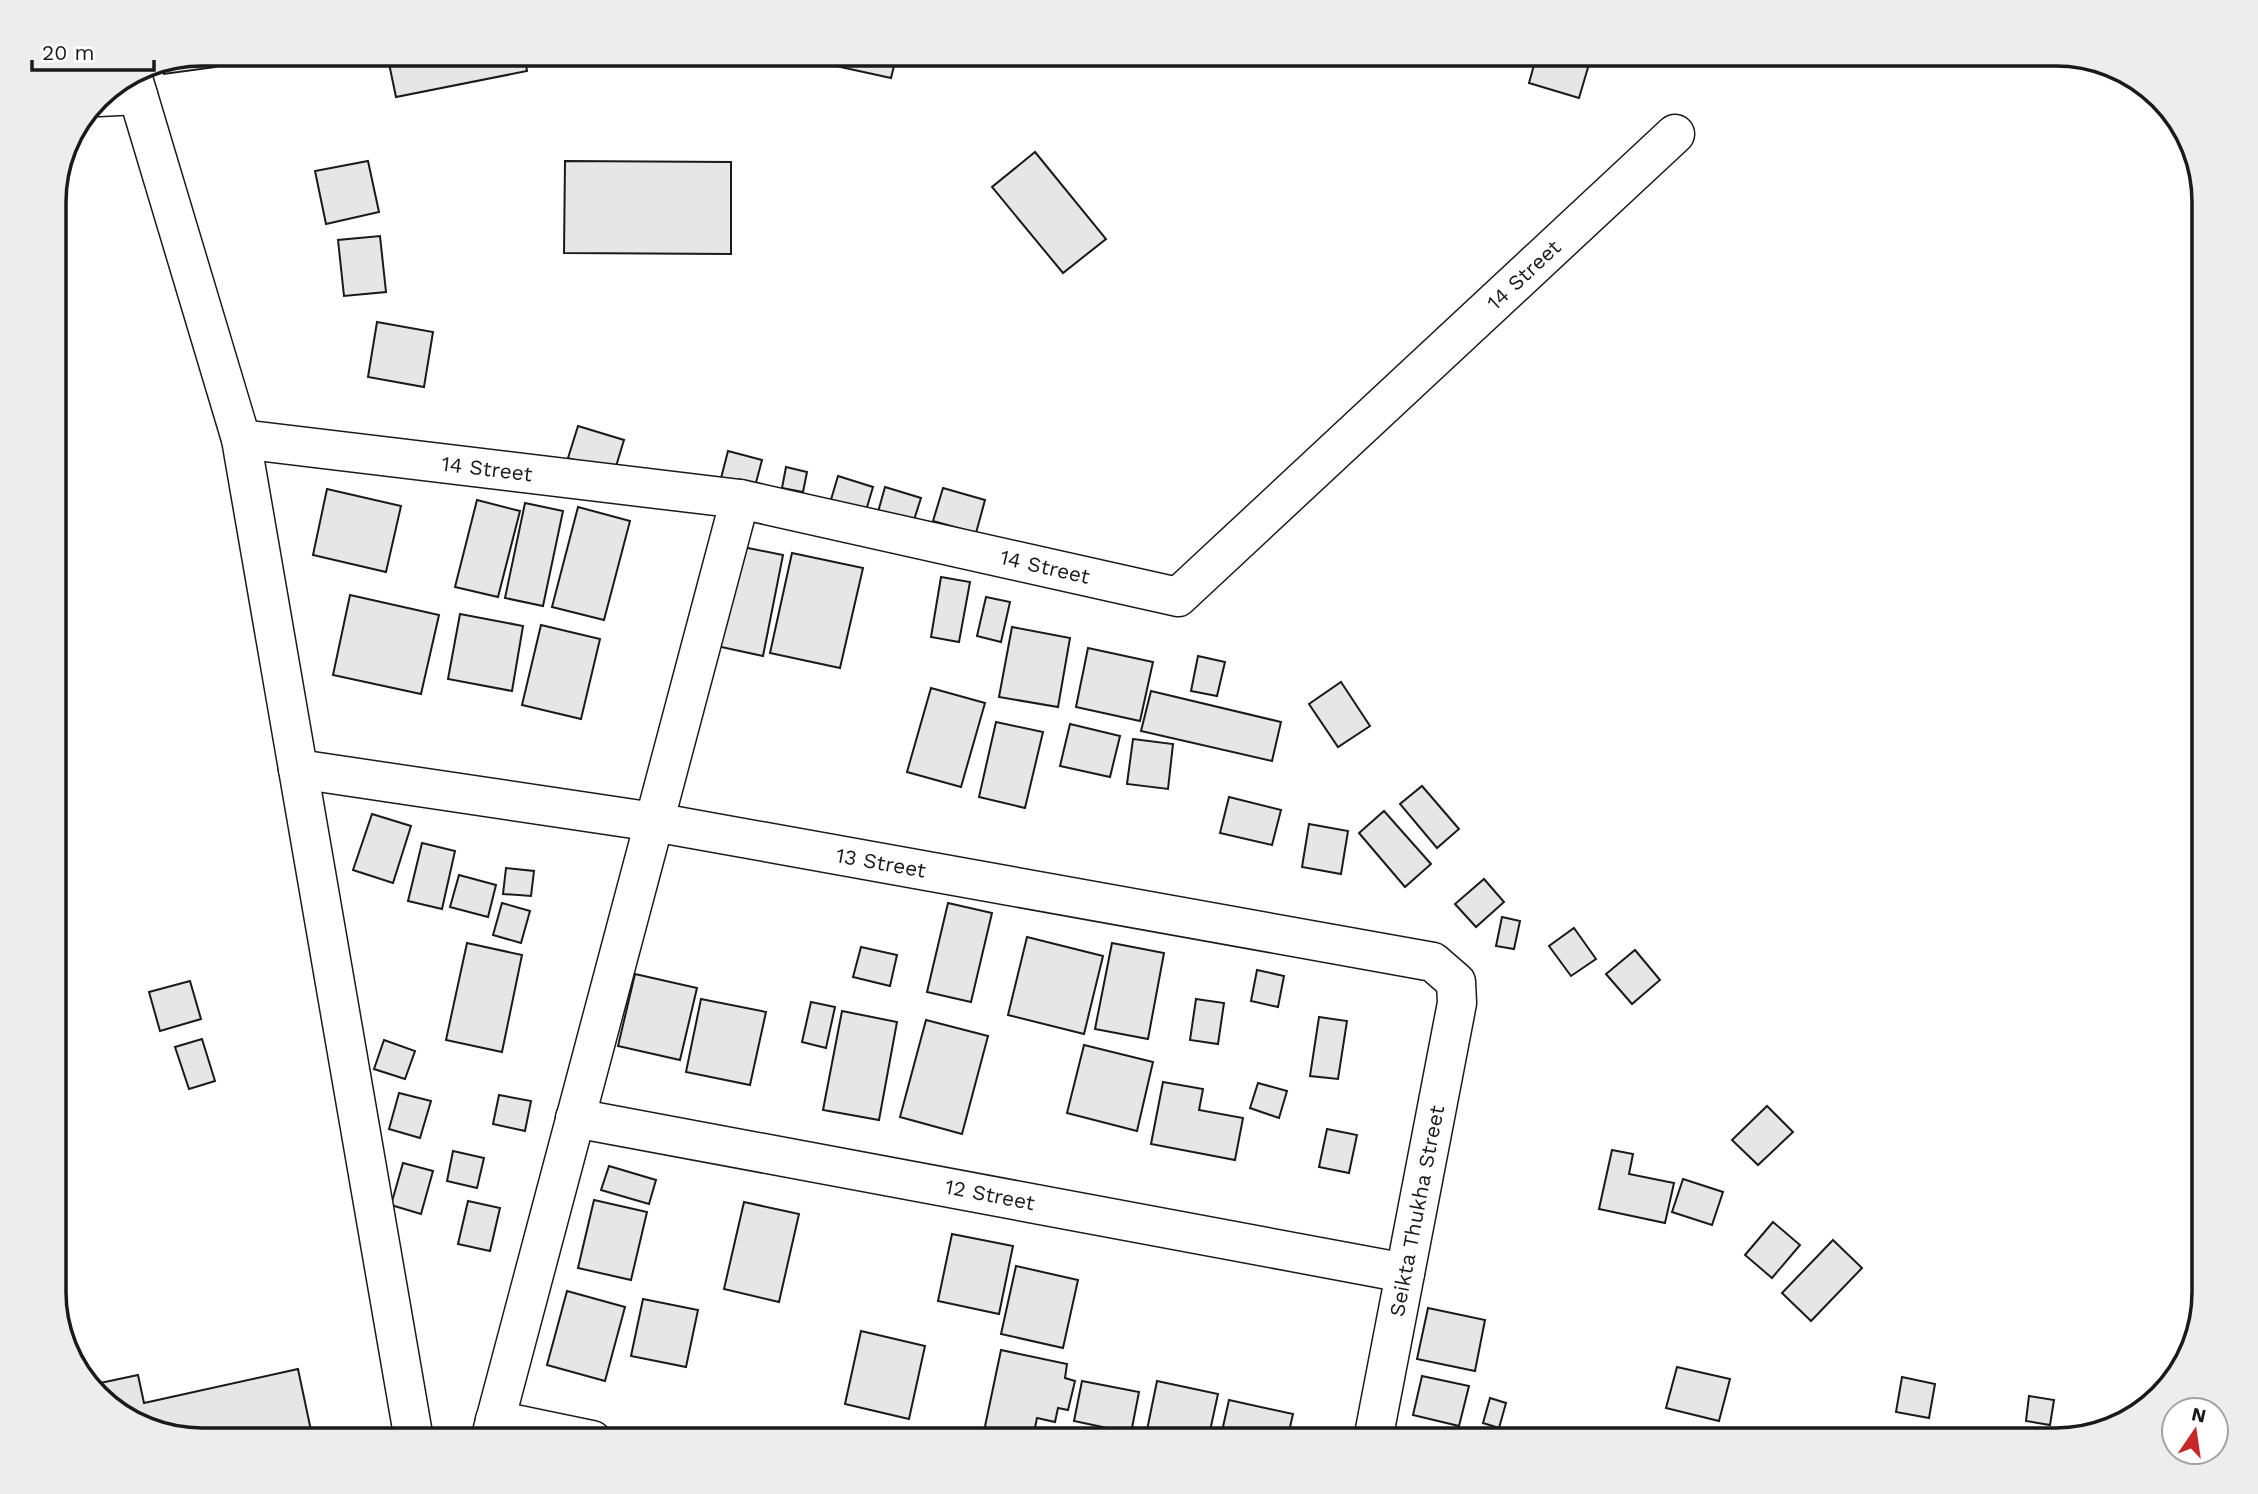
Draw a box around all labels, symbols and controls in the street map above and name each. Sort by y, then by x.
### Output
scale bar [32,28,154,72]
text: 20 m [42,40,94,65]
street label: 14 Street [1482,234,1566,315]
street label: 14 Street [440,451,534,487]
street label: 14 Street [998,544,1093,589]
street label: 13 Street [834,842,928,883]
street label: Seikta Thukha Street [1384,1103,1449,1319]
street label: 12 Street [943,1174,1037,1215]
north arrow [2160,1396,2230,1466]
text: N [2189,1402,2208,1428]

